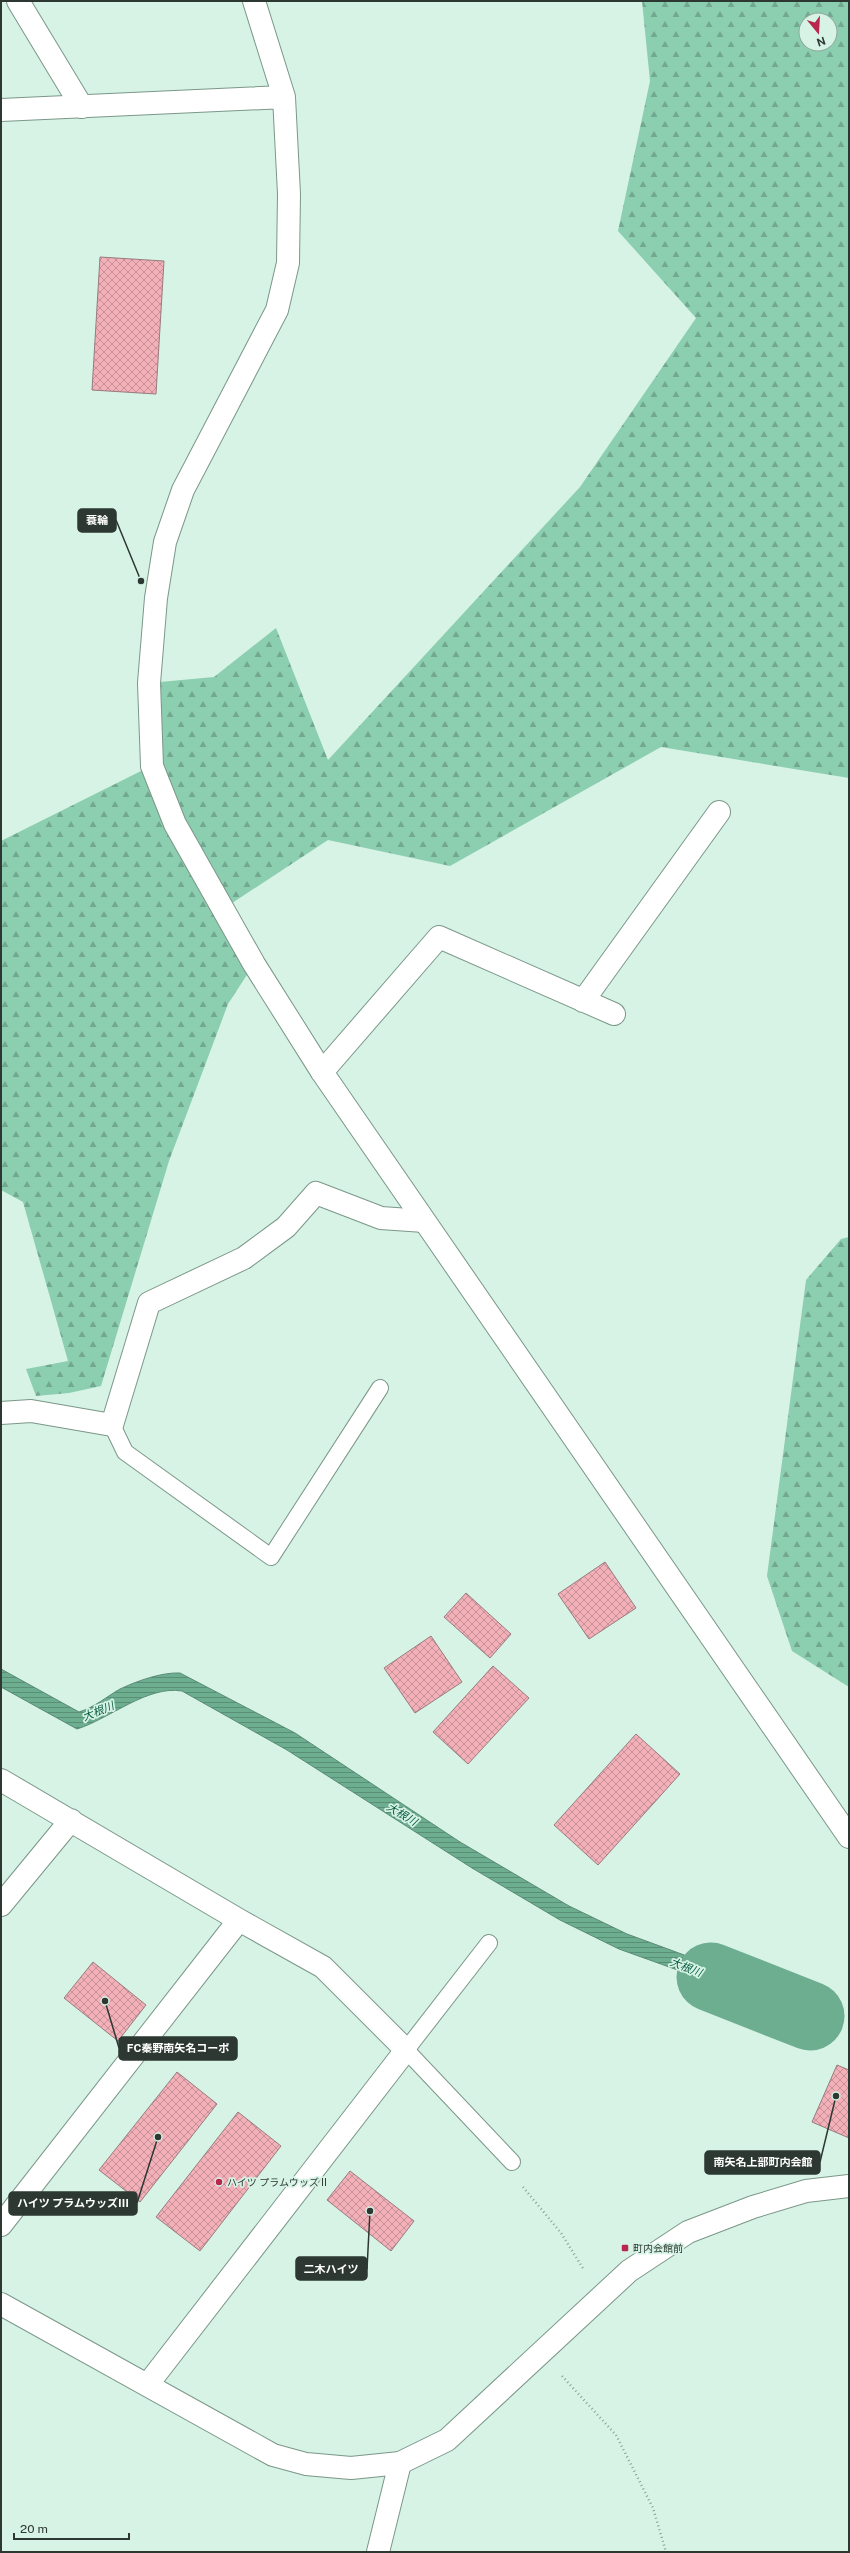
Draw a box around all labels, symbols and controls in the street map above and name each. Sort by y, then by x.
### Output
north arrow [798,12,838,52]
text: N [815,34,827,49]
callout: 蓑輪 [78,509,116,532]
text: 蓑輪 [86,514,109,526]
water label: 大根川 [80,1699,116,1723]
water label: 大根川 [385,1800,420,1828]
water label: 大根川 [668,1955,704,1979]
callout: FC秦野南矢名コーポ [119,2037,237,2060]
text: FC秦野南矢名コーポ [127,2042,229,2054]
callout: 南矢名上部町内会館 [705,2151,820,2174]
text: 南矢名上部町内会館 [714,2156,813,2168]
place label: ハイツ プラムウッズⅡ [227,2176,329,2188]
marker: ハイツ プラムウッズⅡ [214,2177,224,2187]
callout: ハイツ プラムウッズⅢ [9,2192,137,2215]
text: ハイツ プラムウッズⅢ [17,2197,129,2209]
place label: 町内会館前 [633,2242,683,2254]
marker: 町内会館前 [620,2243,630,2253]
callout: 二木ハイツ [296,2257,367,2280]
text: 二木ハイツ [304,2263,358,2275]
scale bar [14,2515,129,2541]
text: 20 m [20,2522,48,2536]

